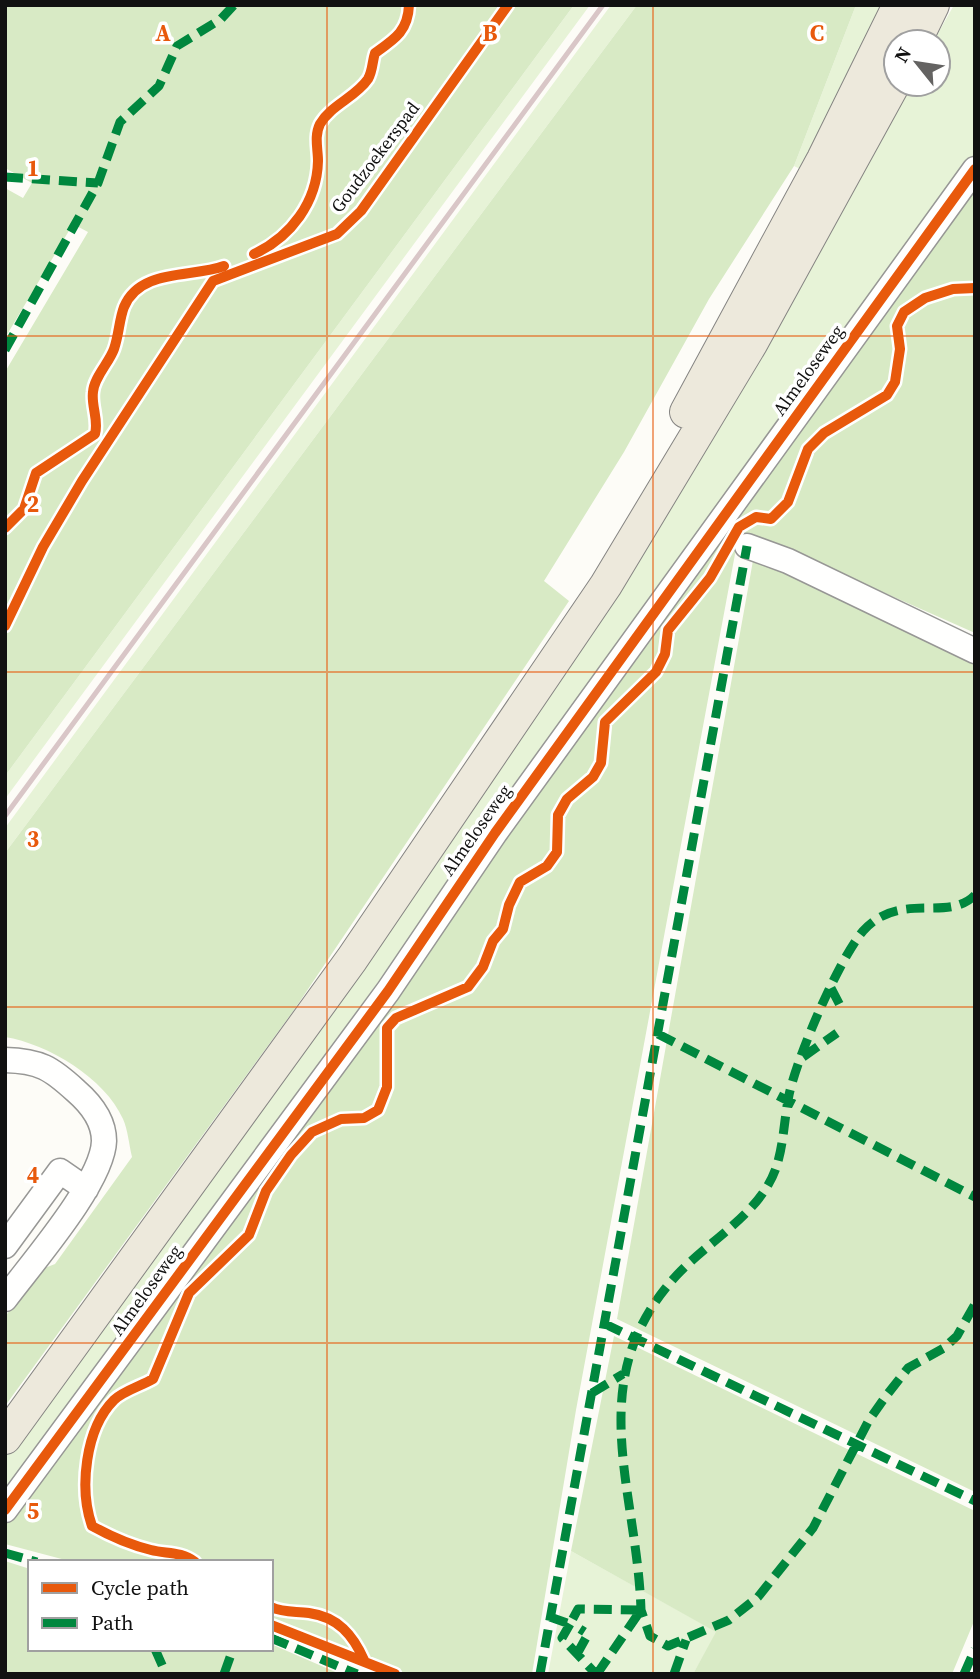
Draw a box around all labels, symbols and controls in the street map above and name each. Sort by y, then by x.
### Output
text: A [155,17,171,49]
text: B [483,17,498,49]
text: C [810,17,824,49]
north arrow [882,28,952,98]
text: N [888,42,917,67]
street label: Goudzoekerspad [325,96,425,218]
text: 1 [27,152,39,184]
street label: Almeloseweg [767,320,849,420]
text: 2 [27,488,39,520]
street label: Almeloseweg [435,779,517,881]
text: 3 [27,823,39,855]
text: 4 [27,1159,39,1191]
street label: Almeloseweg [105,1240,187,1340]
text: 5 [27,1495,39,1527]
legend [28,1560,273,1651]
text: Cycle path [91,1573,189,1602]
text: Path [91,1608,134,1637]

